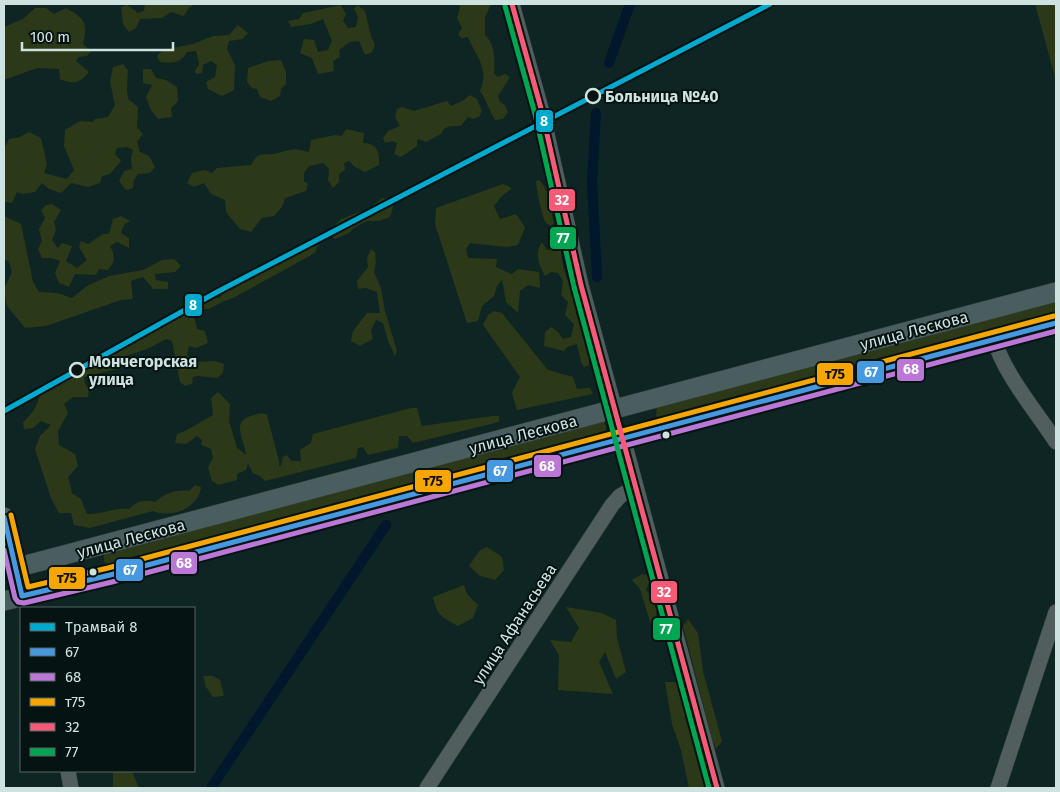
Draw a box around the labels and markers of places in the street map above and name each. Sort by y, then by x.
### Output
place label: Больница №40 [605,87,719,106]
marker: Больница №40 [585,88,601,104]
place label: Мончегорская улица [88,352,197,389]
marker: Мончегорская улица [69,362,85,378]
unlabelled marker [661,430,671,440]
unlabelled marker [88,567,98,577]

